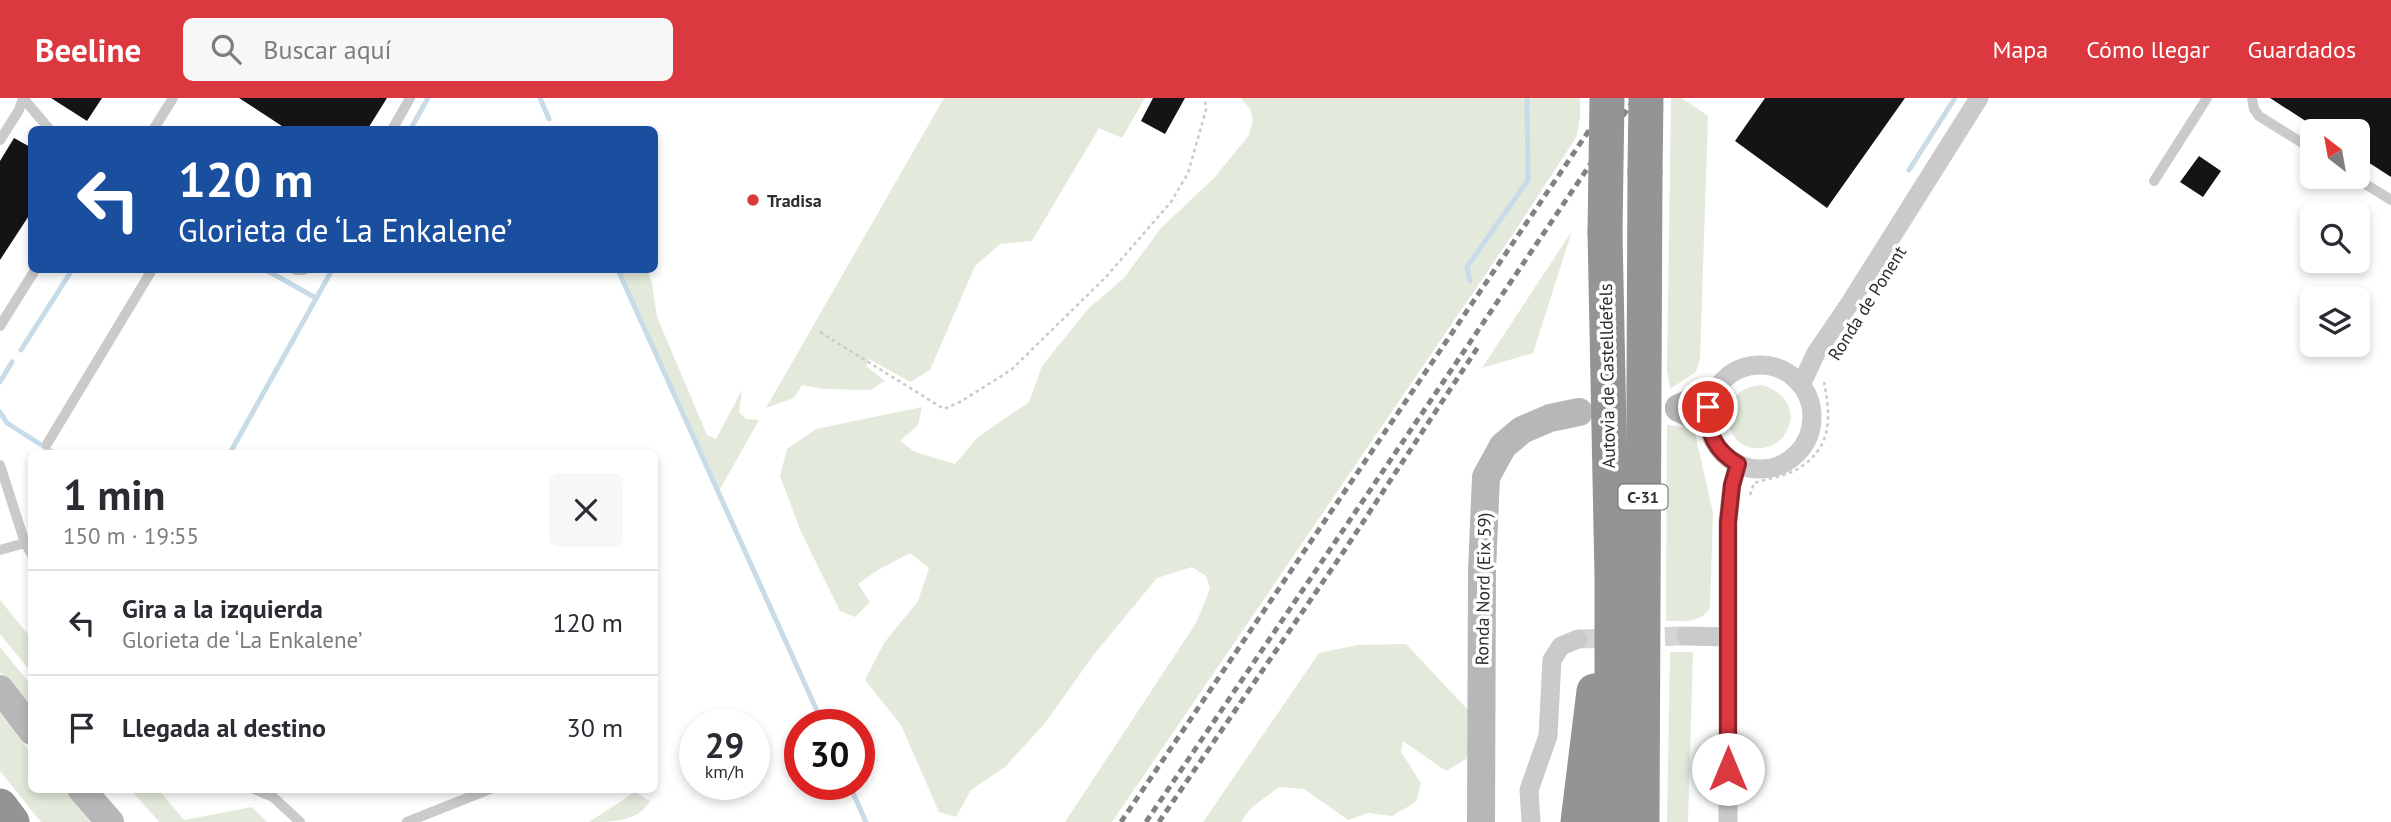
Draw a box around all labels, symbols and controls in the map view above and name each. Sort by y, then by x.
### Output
search box [183,18,673,81]
text: Beeline [35,28,141,71]
icon: search [207,30,245,68]
text: Buscar aquí [263,33,392,66]
text: Mapa [1992,34,2048,65]
text: Cómo llegar [2086,34,2210,65]
text: Guardados [2248,34,2356,65]
north arrow [2300,119,2370,189]
map controls [2300,119,2370,357]
text: 120 m [178,147,313,211]
icon: left [63,154,154,245]
place label: Tradisa [767,189,822,212]
marker: Tradisa [745,192,761,208]
button: search [2300,203,2370,273]
text: Glorieta de ‘La Enkalene’ [178,209,512,251]
street label: Ronda de Ponent [1823,242,1911,364]
street label: Autovia de Castelldefels [1594,283,1620,469]
button: layers [2300,287,2370,357]
pin [1678,377,1738,437]
icon: arrive [1689,388,1727,426]
text: 1 min [63,467,165,522]
button: close [549,473,623,547]
road number: C-31 [1618,484,1668,510]
street label: Ronda Nord (Eix 59) [1470,512,1496,666]
text: 150 m · 19:55 [63,521,199,550]
text: Gira a la izquierda [122,592,323,625]
icon: left [63,604,101,642]
text: 120 m [552,606,623,639]
text: Glorieta de ‘La Enkalene’ [122,625,362,654]
icon: arrive [63,709,101,747]
speed limit sign: 30 [784,709,875,800]
text: Llegada al destino [122,711,326,744]
text: 30 m [567,711,623,744]
text: 29 [705,722,744,768]
position arrow [1691,732,1765,806]
text: km/h [705,760,744,783]

